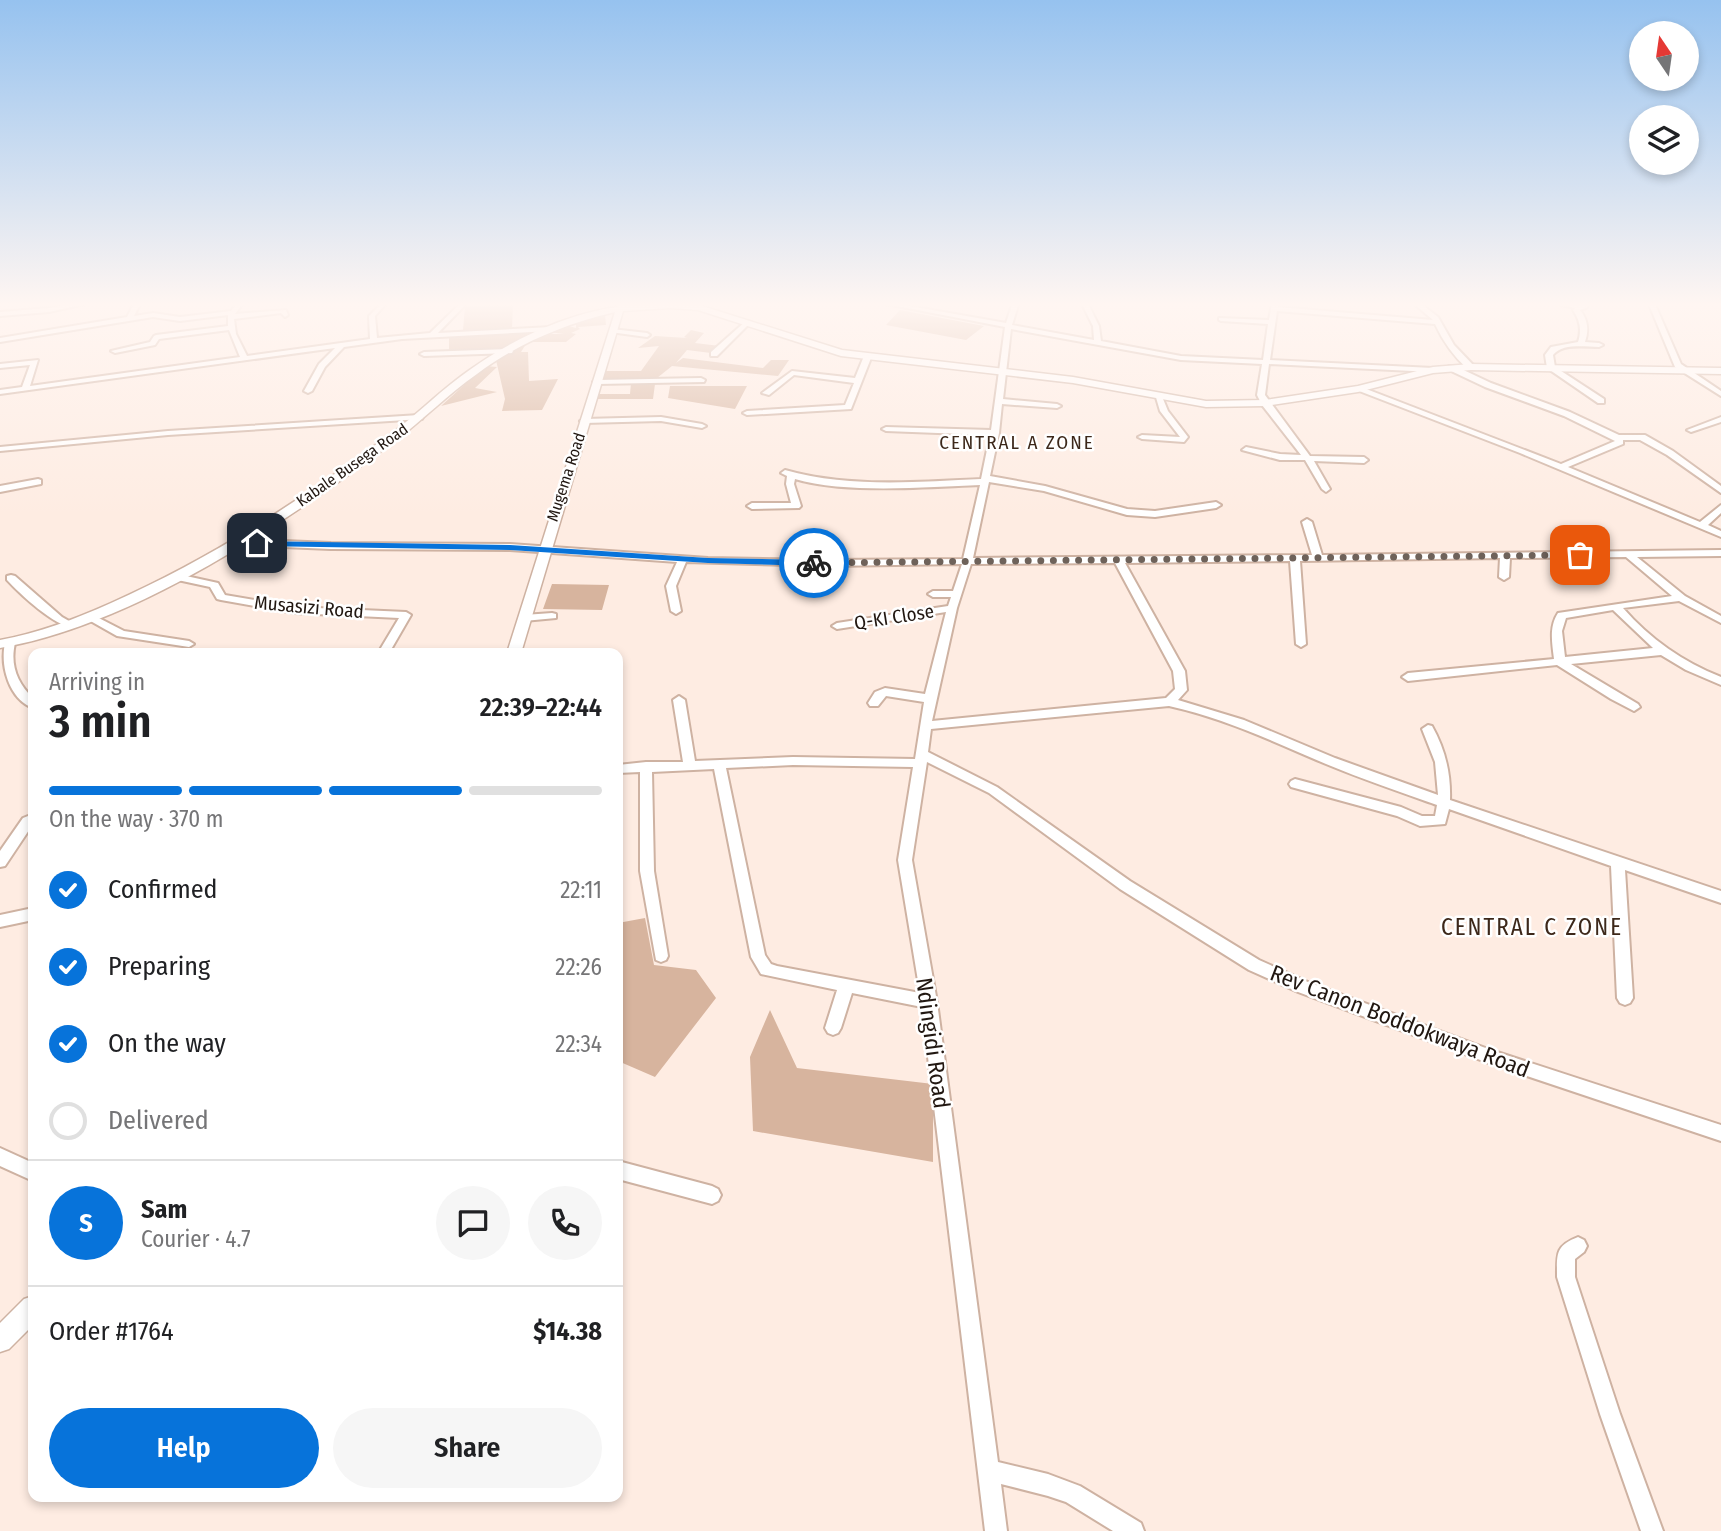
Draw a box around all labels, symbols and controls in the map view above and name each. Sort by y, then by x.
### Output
north arrow [1629,21,1699,91]
map controls [1629,21,1699,175]
button: layers [1629,105,1699,175]
street label: Kabale Busega Road [293,419,411,511]
street label: Mugema Road [543,430,589,524]
district label: CENTRAL A ZONE [939,431,1095,454]
pin [227,513,287,573]
icon: home [238,524,276,562]
pin [1550,525,1610,585]
courier [779,528,849,598]
icon: bag [1561,536,1599,574]
icon: bike [795,544,833,582]
street label: Musasizi Road [253,591,365,623]
street label: Q-KI Close [853,599,935,635]
text: Arriving in [49,668,145,696]
text: 22:39–22:44 [480,692,602,723]
text: 3 min [49,694,152,749]
text: On the way · 370 m [49,805,223,833]
icon: check [49,871,87,909]
text: Confirmed [108,874,218,905]
text: 22:11 [560,876,602,904]
district label: CENTRAL C ZONE [1441,913,1623,941]
icon: check [49,948,87,986]
text: Preparing [108,951,210,982]
text: 22:26 [555,953,602,981]
street label: Rev Canon Boddokwaya Road [1266,959,1534,1083]
street label: Ndingidi Road [910,976,956,1110]
icon: check [49,1025,87,1063]
text: On the way [108,1028,226,1059]
text: 22:34 [555,1030,602,1058]
text: Delivered [108,1105,209,1136]
button: chat [436,1186,510,1260]
button: phone [528,1186,602,1260]
text: Sam [141,1194,187,1225]
text: S [79,1208,93,1239]
text: Courier · 4.7 [141,1225,251,1253]
text: Order #1764 [49,1316,173,1347]
text: $14.38 [533,1316,602,1347]
button: Help [49,1408,319,1488]
button: Share [333,1408,602,1488]

